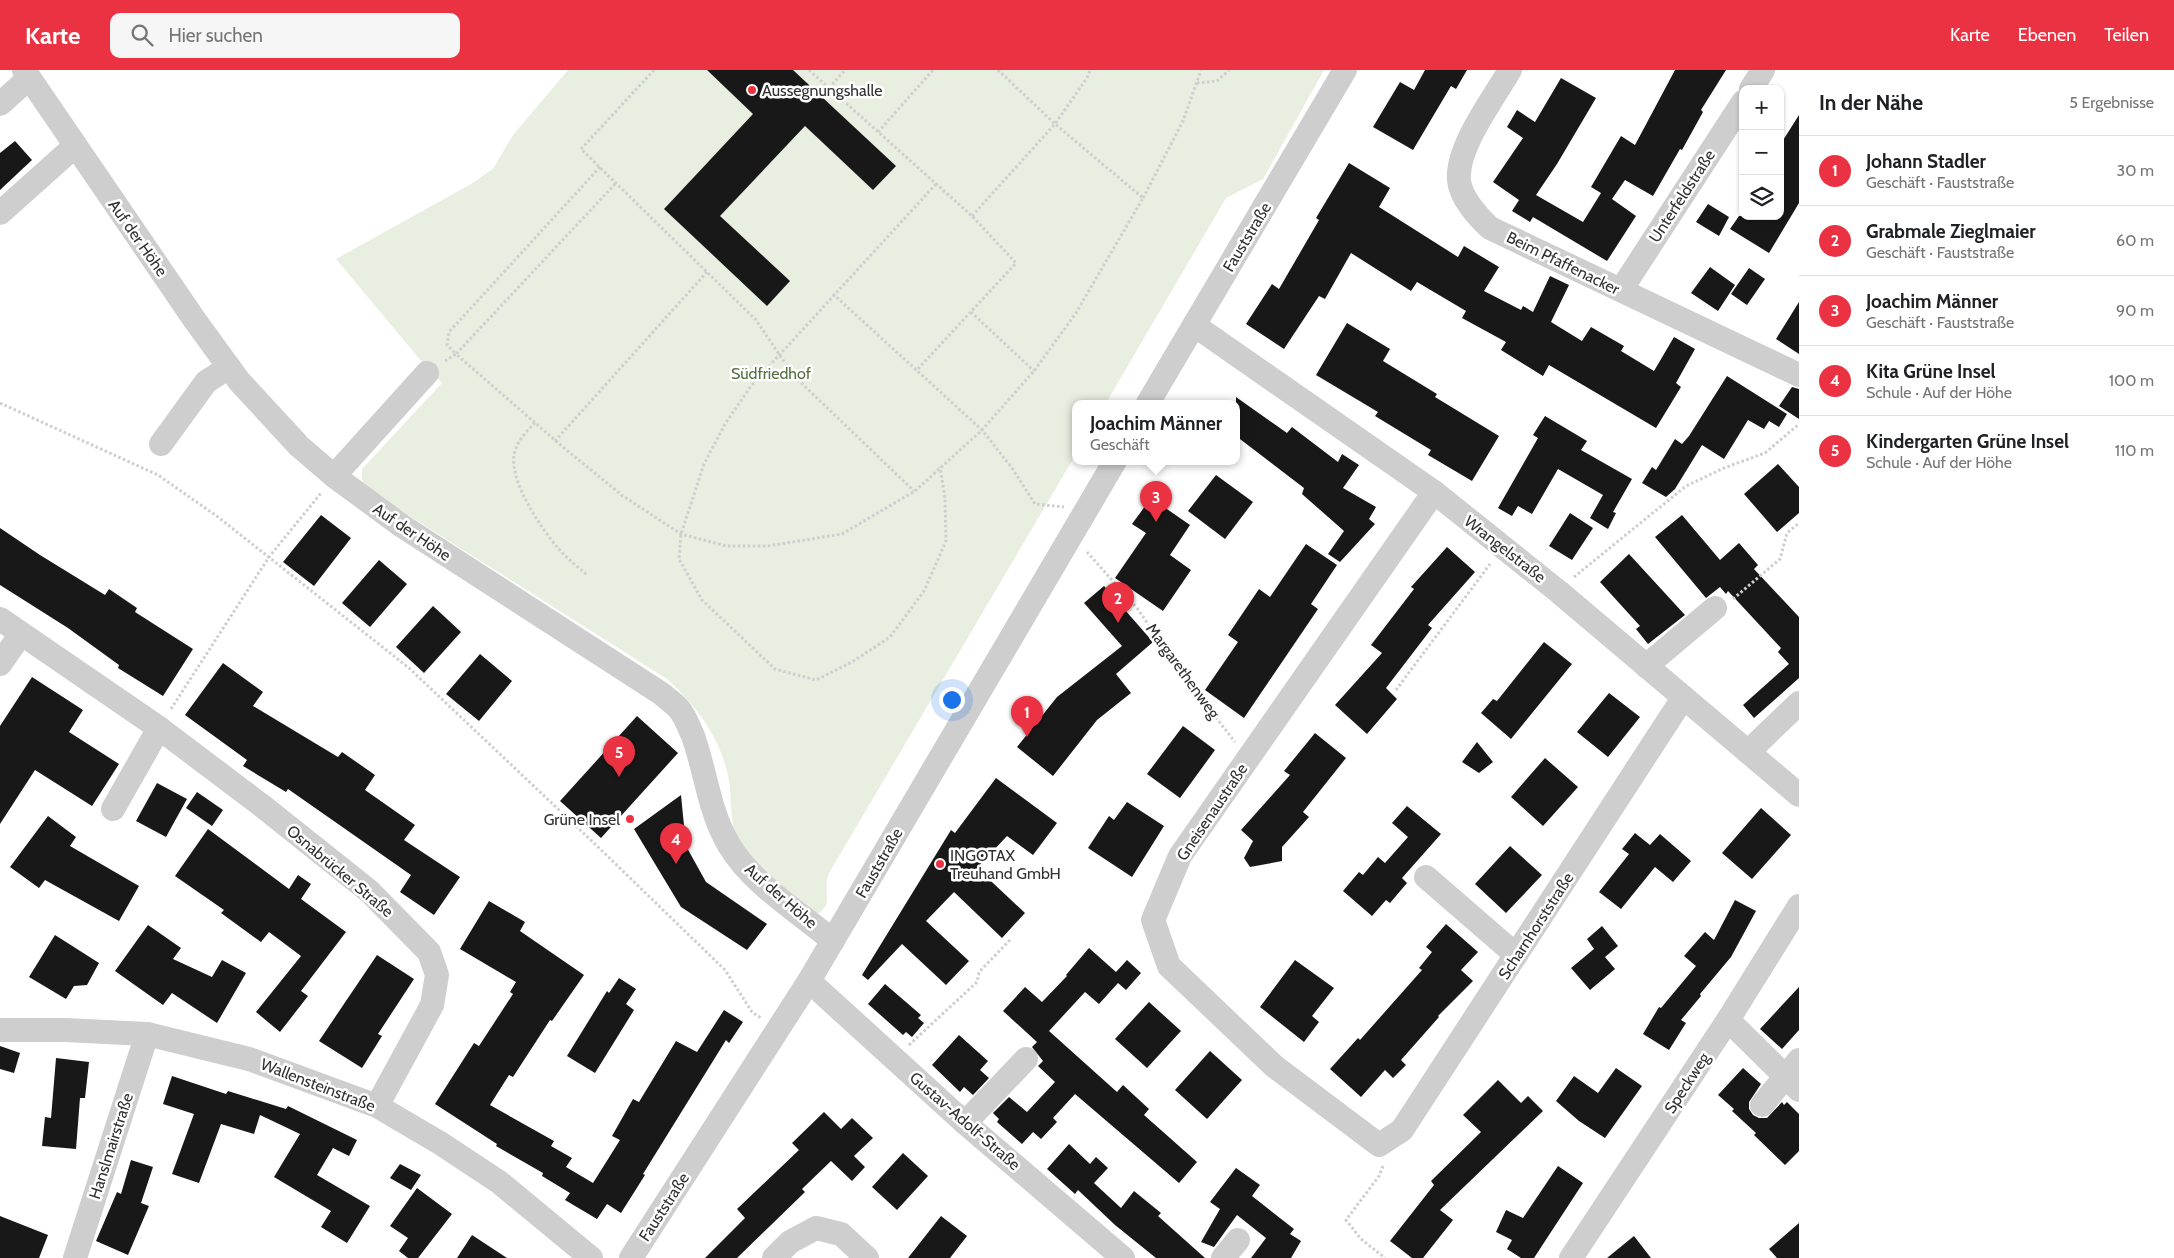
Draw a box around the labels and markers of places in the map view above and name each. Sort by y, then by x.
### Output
place label: Aussegnungshalle [762,81,882,100]
marker: Aussegnungshalle [746,84,758,96]
pin: 3 [1140,481,1172,522]
pin: 2 [1102,582,1134,623]
pin: 1 [1011,696,1043,737]
pin: 5 [603,736,635,777]
place label: Grüne Insel [544,810,620,829]
marker: Grüne Insel [624,813,636,825]
pin: 4 [660,823,692,864]
place label: INGOTAX Treuhand GmbH [950,846,1061,883]
marker: INGOTAX Treuhand GmbH [934,858,946,870]

